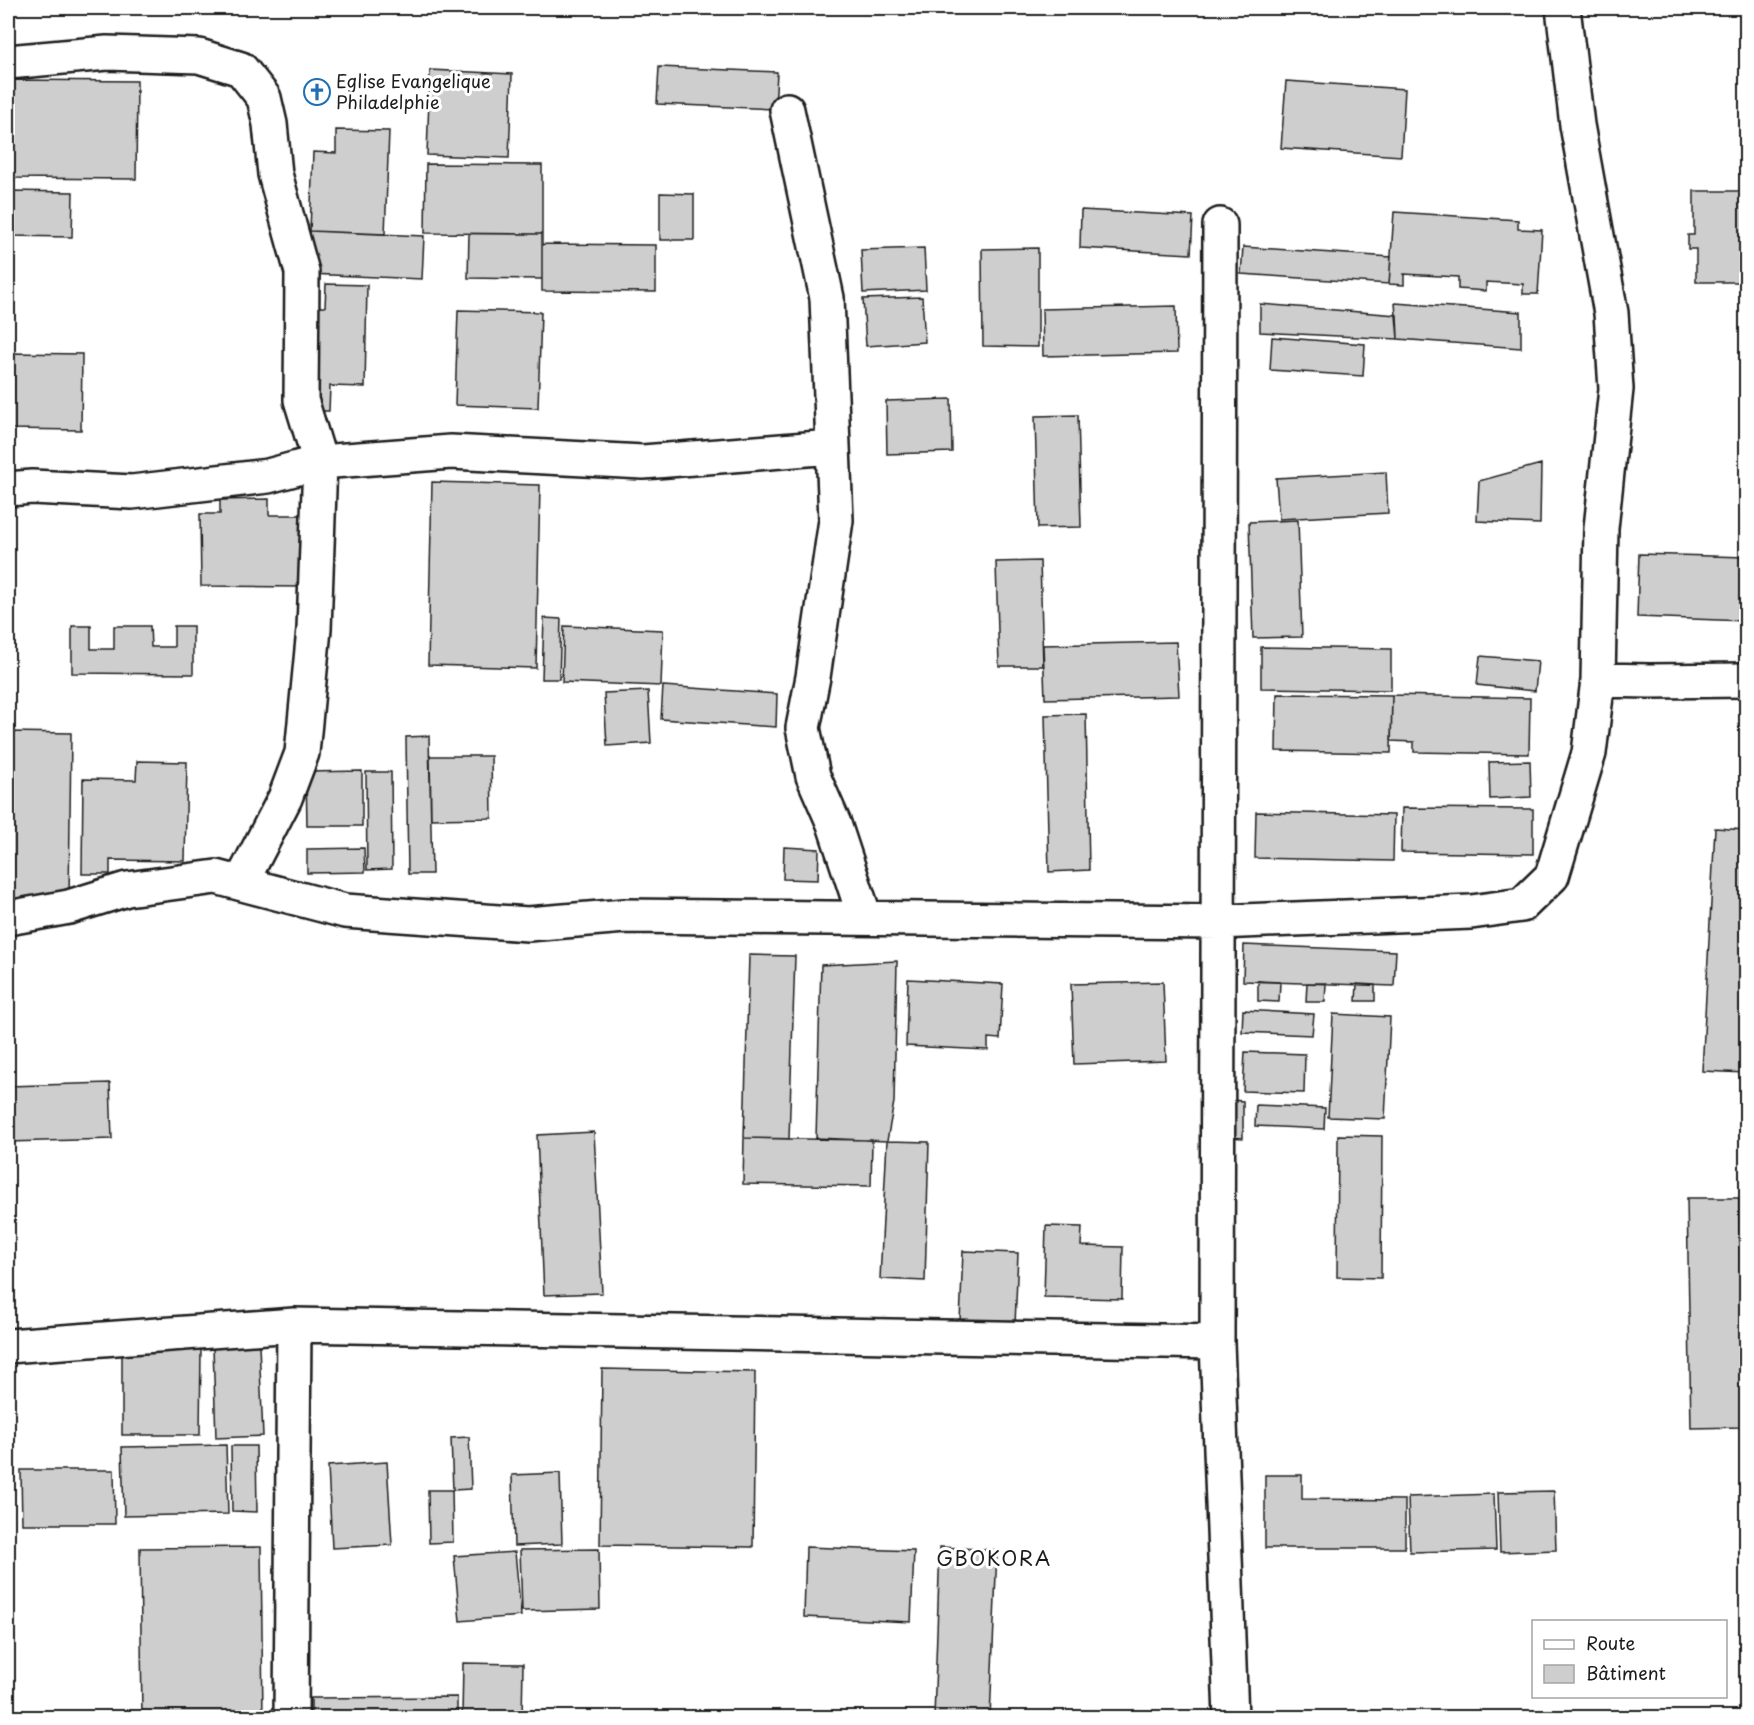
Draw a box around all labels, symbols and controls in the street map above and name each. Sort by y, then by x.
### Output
place label: Eglise Evangelique Philadelphie [336,67,491,115]
church icon: Eglise Evangelique Philadelphie [302,77,332,107]
district label: GBOKORA [936,1543,1052,1573]
legend [1532,1620,1727,1698]
text: Route [1586,1629,1636,1656]
text: Bâtiment [1586,1659,1666,1686]

